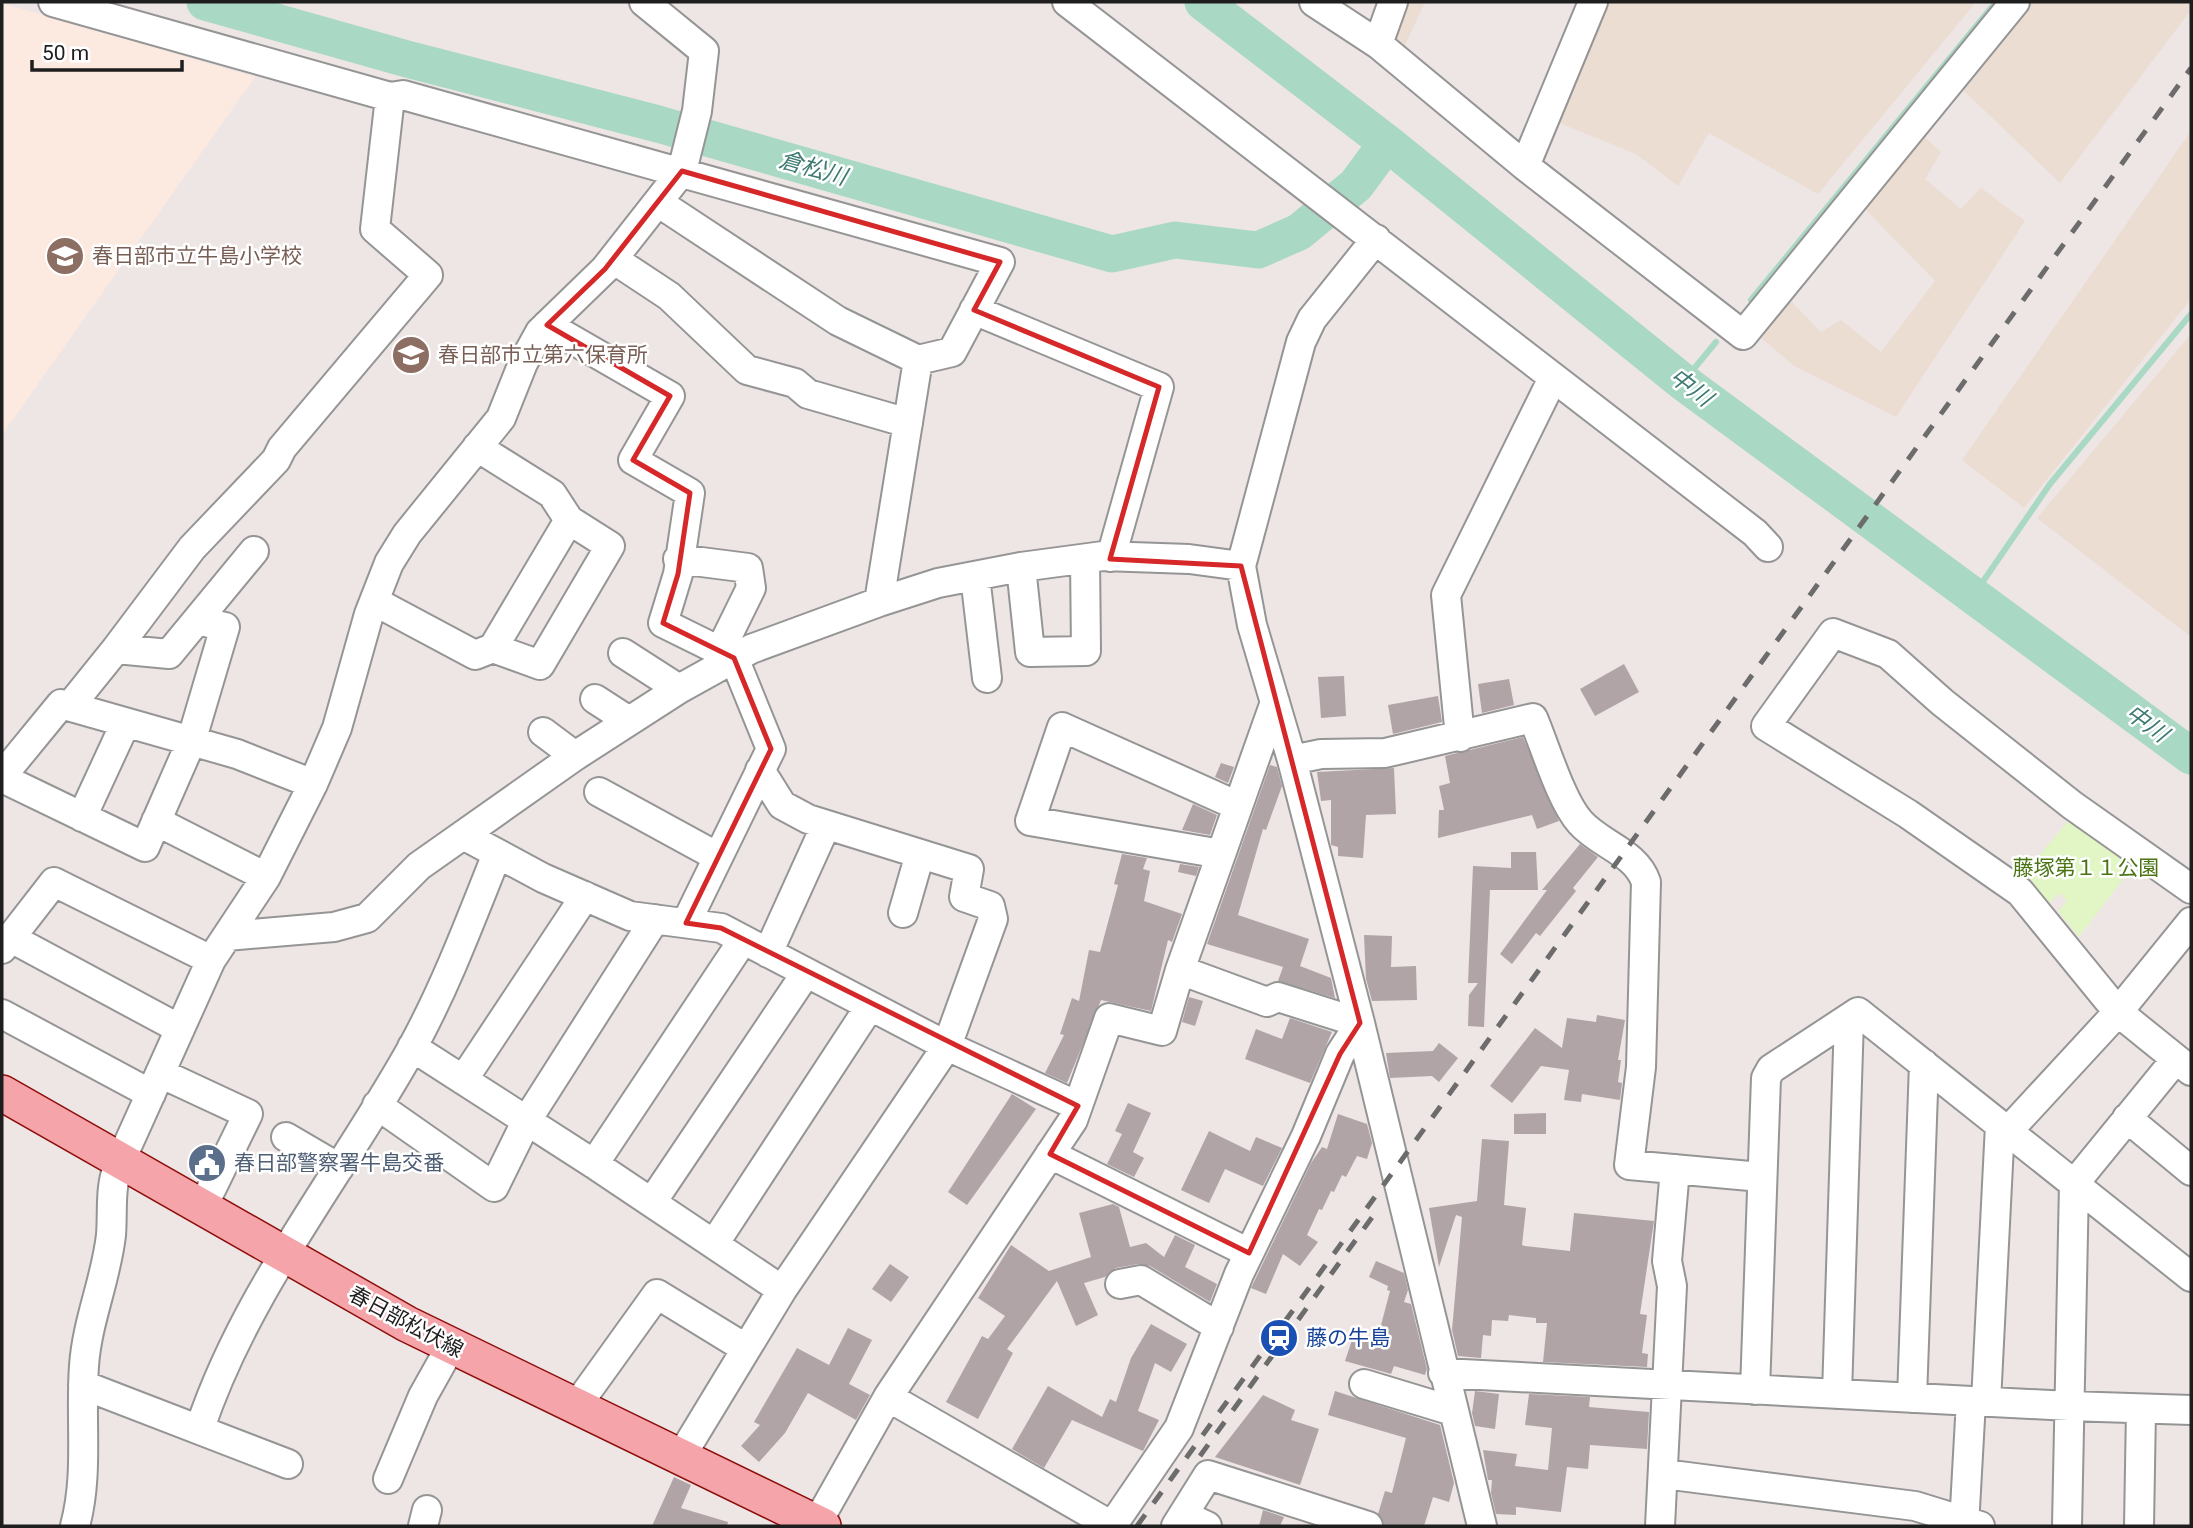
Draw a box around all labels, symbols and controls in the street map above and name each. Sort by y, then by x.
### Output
scale bar [32,28,182,72]
text: 50 m [42,41,89,65]
water label: 倉松川 [776,146,853,192]
school or university icon: 春日部市立牛島小学校 [44,235,86,277]
place label: 春日部市立牛島小学校 [92,244,302,268]
school or university icon: 春日部市立第六保育所 [390,334,432,376]
place label: 春日部市立第六保育所 [438,343,648,367]
water label: 中川 [1664,363,1720,414]
water label: 中川 [2120,699,2176,750]
park label: 藤塚第１１公園 [2013,856,2160,880]
public building icon: 春日部警察署牛島交番 [186,1142,228,1184]
place label: 春日部警察署牛島交番 [234,1151,444,1175]
street label: 春日部松伏線 [345,1282,467,1362]
station icon: 藤の牛島 [1258,1317,1300,1359]
place label: 藤の牛島 [1306,1326,1390,1350]

